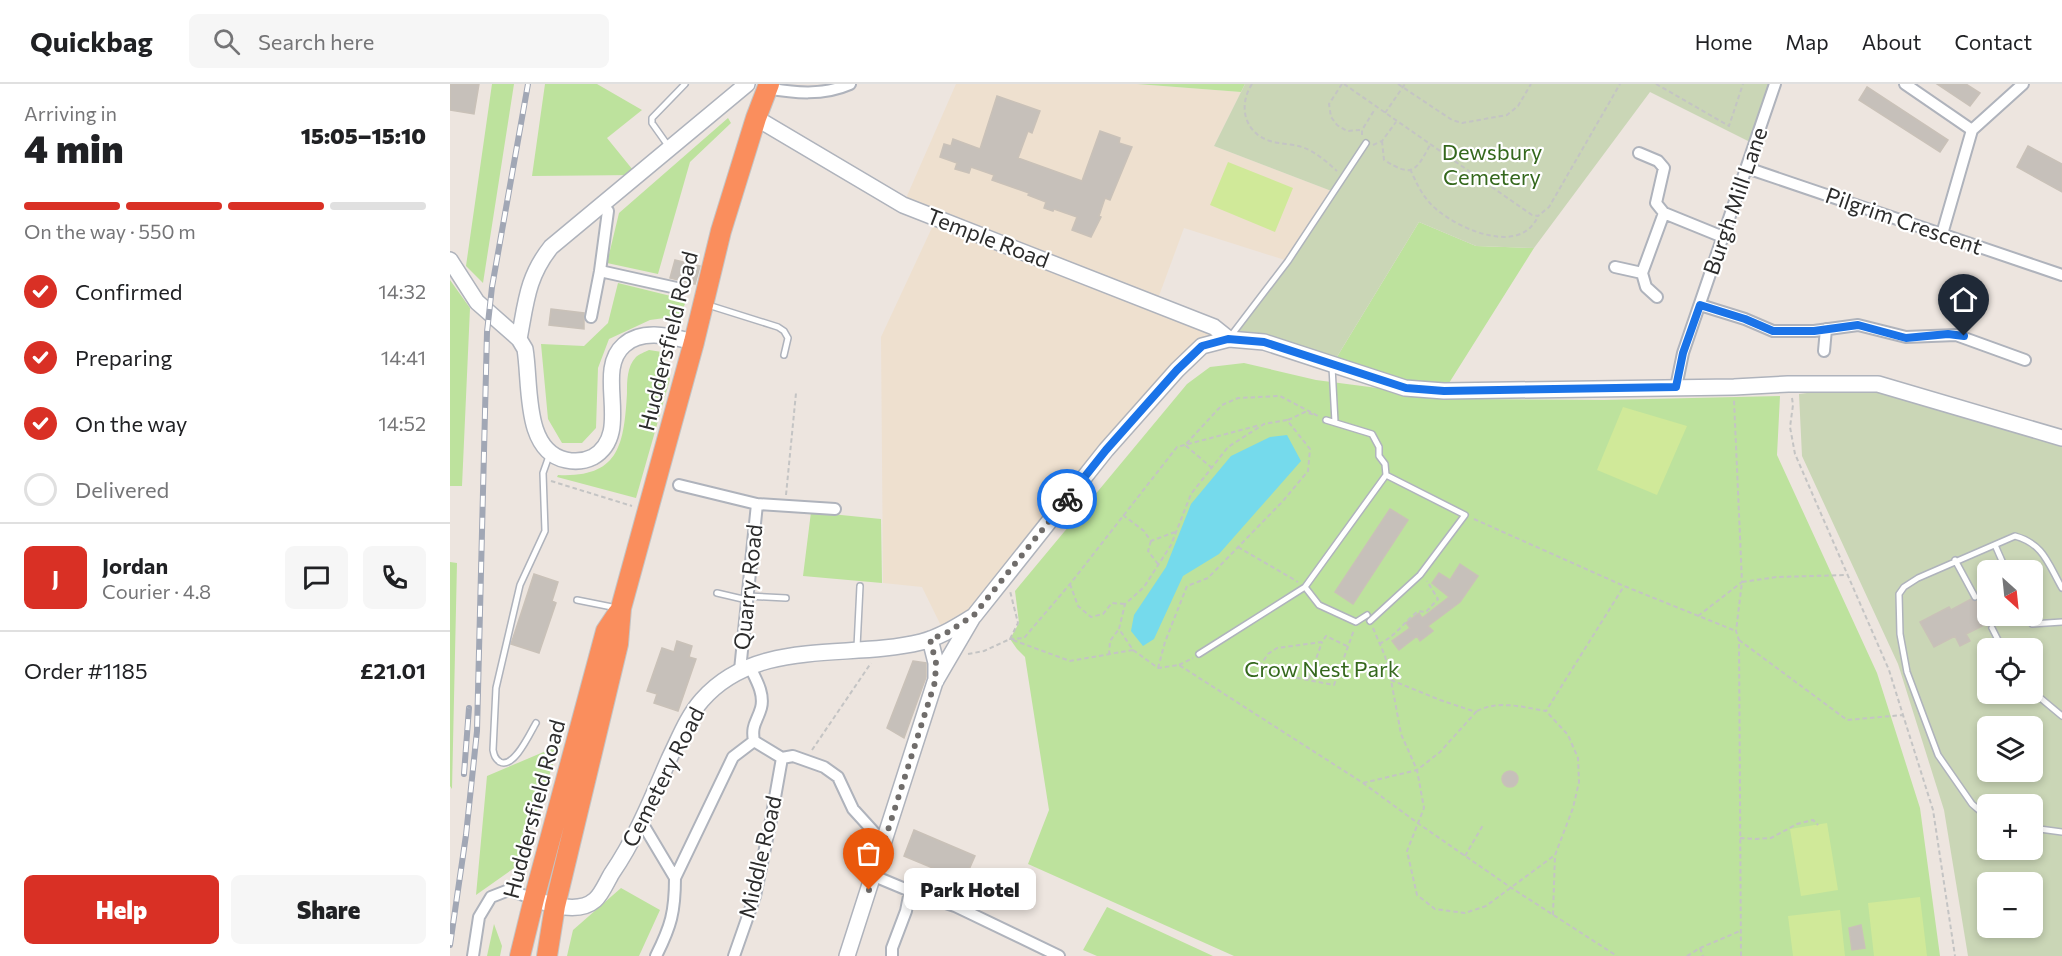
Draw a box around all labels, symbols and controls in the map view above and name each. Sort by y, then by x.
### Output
search box [189,14,609,68]
text: Quickbag [30,24,153,58]
icon: search [210,25,243,58]
text: Search here [258,28,374,55]
text: Home [1695,29,1752,54]
text: Map [1785,29,1829,54]
text: About [1862,29,1921,54]
text: Contact [1954,29,2032,54]
text: Arriving in [24,101,117,125]
text: 15:05–15:10 [301,122,426,149]
text: 4 min [24,123,124,171]
street label: Burgh Mill Lane [1697,123,1772,278]
park label: Dewsbury Cemetery [1442,138,1542,190]
street label: Pilgrim Crescent [1822,181,1986,260]
street label: Temple Road [923,202,1053,273]
text: On the way · 550 m [24,219,196,243]
street label: Huddersfield Road [632,248,703,433]
pin [1938,274,1989,336]
icon: check [24,275,57,308]
text: Confirmed [75,278,182,305]
text: 14:32 [378,279,426,303]
icon: home [1947,283,1980,316]
icon: check [24,341,57,374]
text: Preparing [75,344,172,371]
text: 14:41 [381,345,426,369]
icon: check [24,407,57,440]
text: On the way [75,410,187,437]
text: 14:52 [378,411,426,435]
courier [1037,469,1097,529]
text: Delivered [75,476,169,503]
icon: bike [1051,483,1084,516]
street label: Quarry Road [727,523,768,651]
button: chat [285,546,348,609]
button: phone [363,546,426,609]
text: Jordan [102,552,168,579]
north arrow [1977,560,2043,626]
map controls [1977,560,2043,938]
text: J [52,564,59,591]
text: Courier · 4.8 [102,579,211,603]
button: locate [1977,638,2043,704]
park label: Crow Nest Park [1244,655,1400,682]
text: Order #1185 [24,657,148,684]
text: £21.01 [360,657,426,684]
street label: Cemetery Road [616,702,709,851]
button: layers [1977,716,2043,782]
street label: Huddersfield Road [497,717,570,901]
street label: Middle Road [732,793,787,921]
button: + [1977,794,2043,860]
pin [843,828,894,890]
icon: bag [852,837,885,870]
callout: Park Hotel [905,869,1037,911]
button: − [1977,872,2043,938]
button: Help [24,875,219,944]
button: Share [231,875,426,944]
text: Park Hotel [920,877,1020,901]

